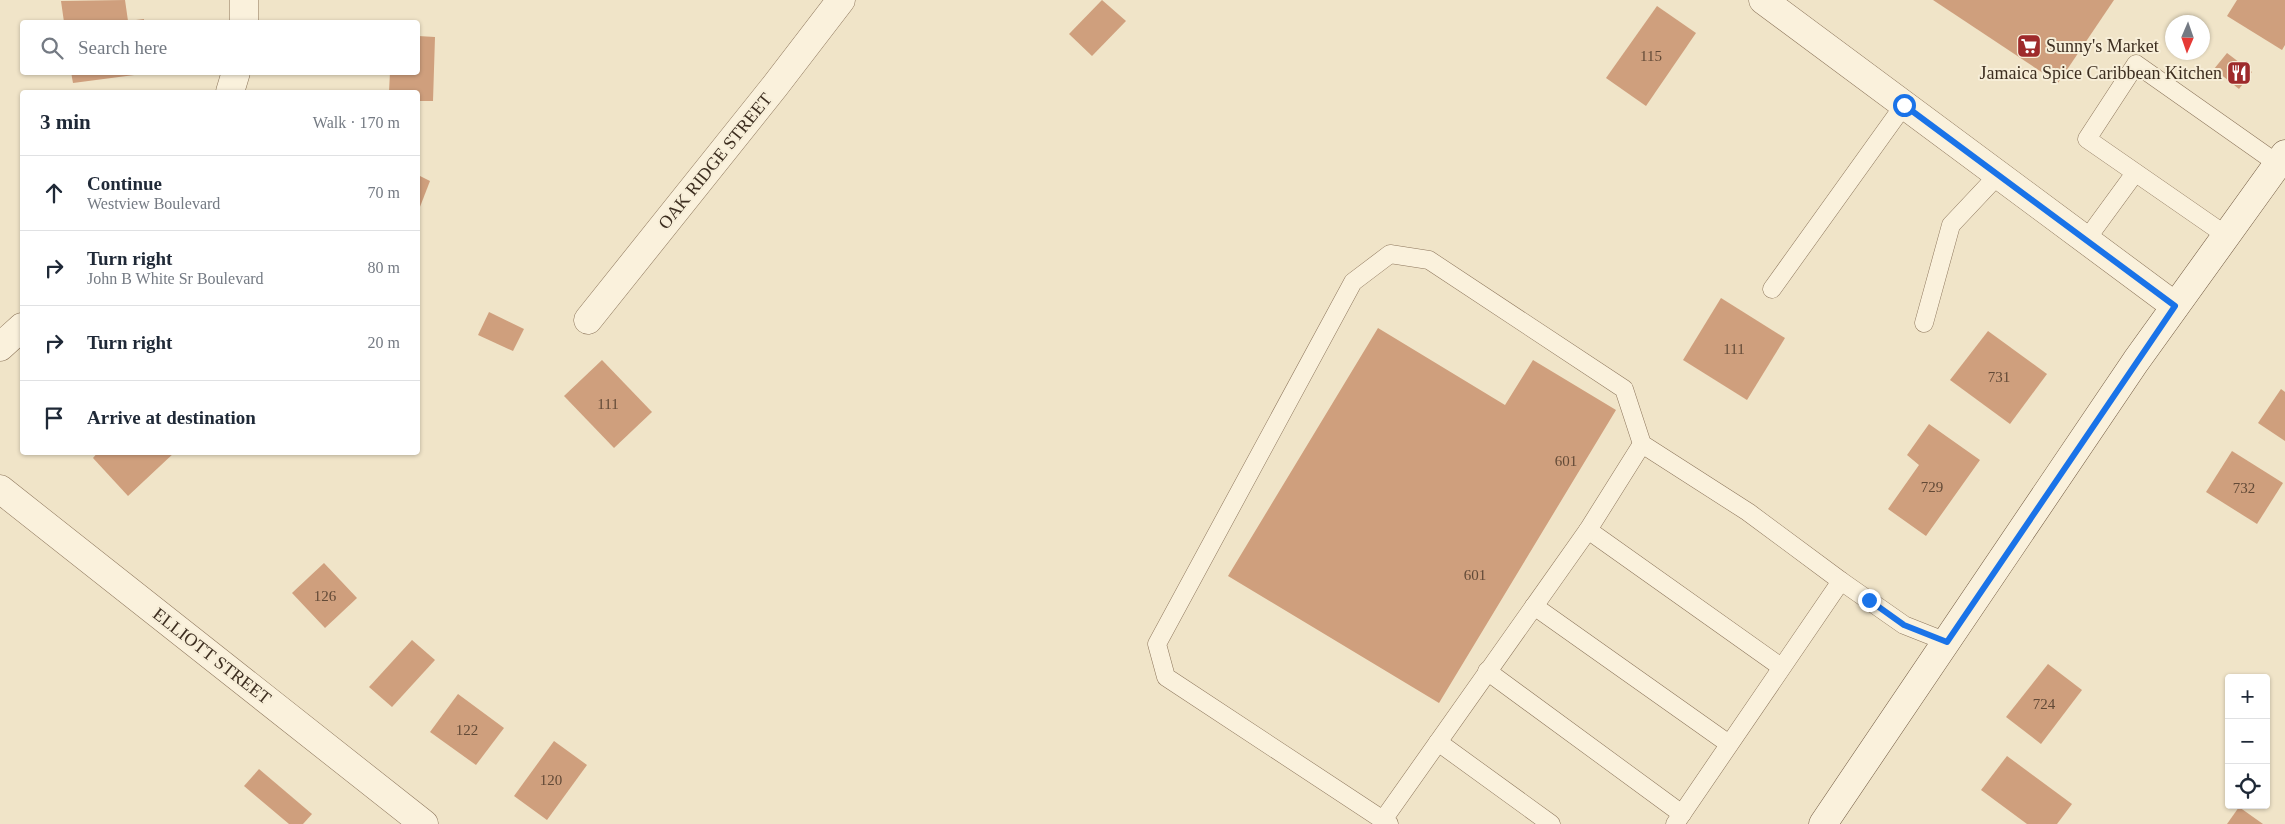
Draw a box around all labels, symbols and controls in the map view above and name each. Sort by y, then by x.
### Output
north arrow [2165,15,2210,60]
search box [20,20,420,75]
supermarket icon: Sunny's Market [2016,33,2042,59]
icon: search [38,34,66,62]
place label: Sunny's Market [2046,36,2159,56]
text: Search here [78,37,167,58]
house number: 115 [1640,48,1662,64]
restaurant icon: Jamaica Spice Caribbean Kitchen [2226,60,2252,86]
place label: Jamaica Spice Caribbean Kitchen [1980,63,2222,83]
street label: OAK RIDGE STREET [654,89,776,233]
route start [1893,94,1916,117]
text: 3 min [40,110,91,134]
text: Walk · 170 m [313,114,400,131]
text: Continue [87,173,162,194]
icon: ahead [40,179,68,207]
text: 70 m [368,184,400,201]
text: Westview Boulevard [87,195,220,212]
text: Turn right [87,248,172,269]
icon: right [40,254,68,282]
text: 80 m [368,259,400,276]
text: John B White Sr Boulevard [87,270,264,287]
icon: right [40,329,68,357]
text: Turn right [87,332,172,353]
text: 20 m [368,334,400,351]
house number: 111 [1723,341,1745,357]
house number: 731 [1988,369,2010,385]
house number: 111 [597,396,619,412]
icon: arrive [40,404,68,432]
text: Arrive at destination [87,407,256,428]
house number: 601 [1555,453,1577,469]
house number: 729 [1921,479,1943,495]
house number: 732 [2233,480,2255,496]
house number: 601 [1464,567,1486,583]
house number: 126 [314,588,337,604]
route end [1858,589,1881,612]
street label: ELLIOTT STREET [149,604,275,708]
map controls [2225,674,2270,809]
button: + [2225,674,2270,719]
house number: 724 [2033,696,2056,712]
button: − [2225,719,2270,764]
house number: 122 [456,722,478,738]
button: locate [2225,764,2270,809]
house number: 120 [540,772,562,788]

